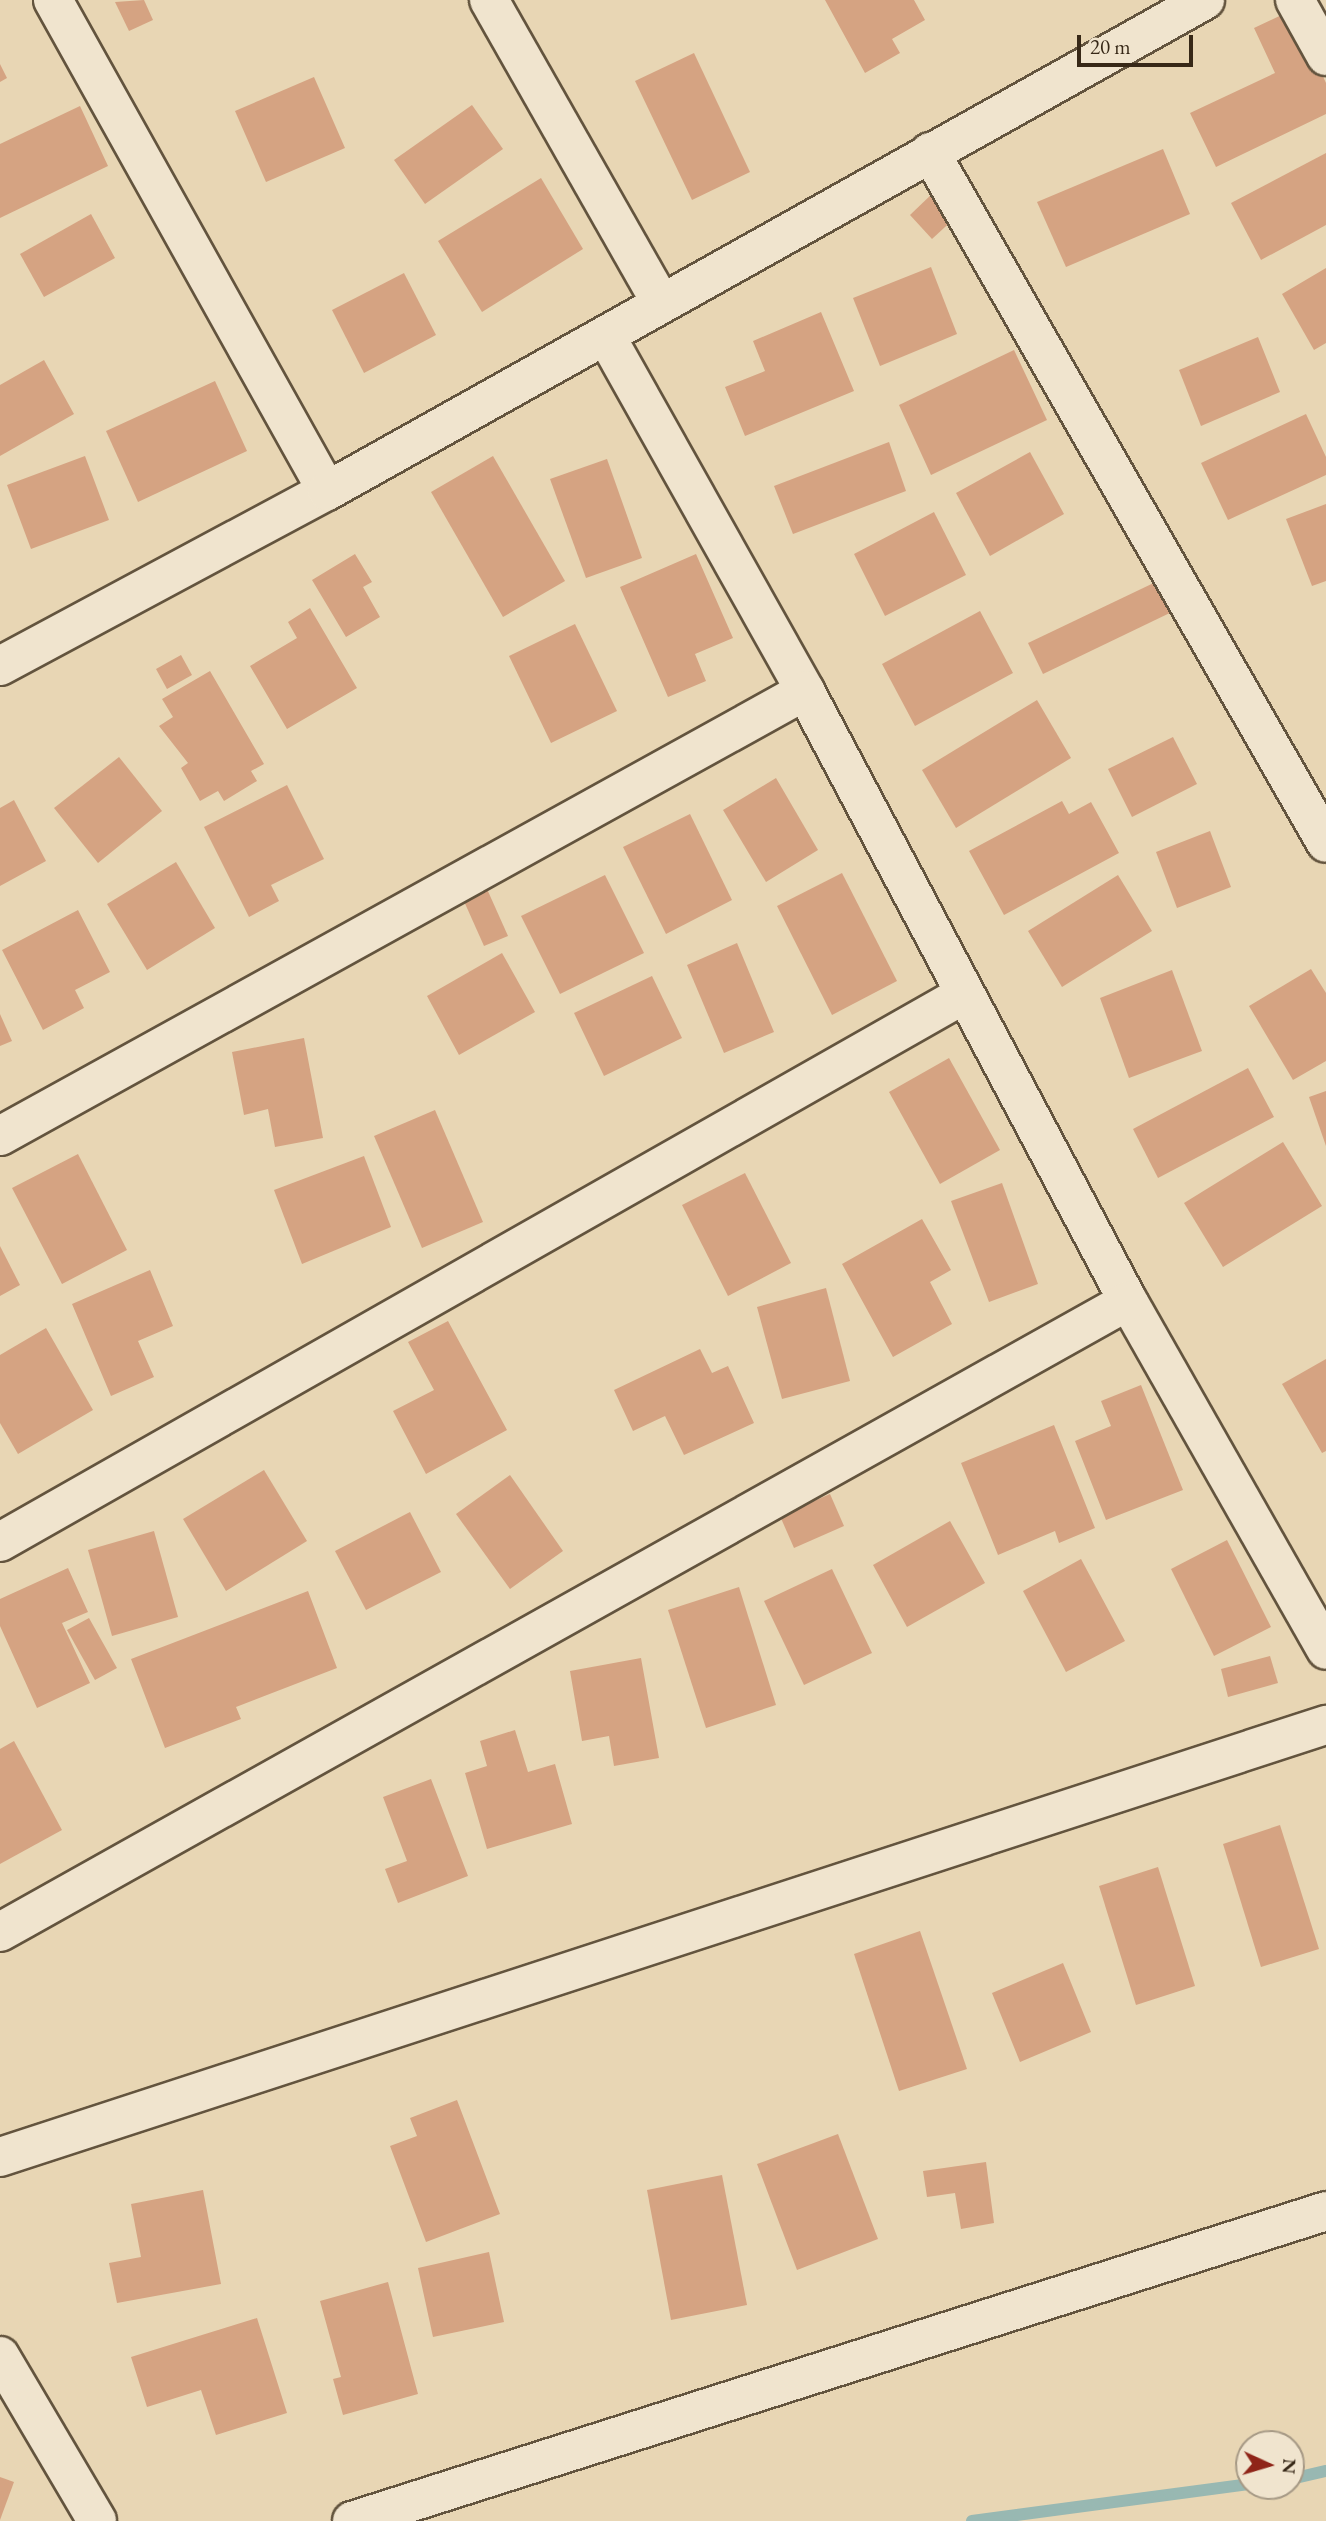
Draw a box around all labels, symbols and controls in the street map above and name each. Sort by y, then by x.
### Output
scale bar [1081,21,1196,65]
text: 20 m [1090,33,1131,60]
north arrow [1235,2430,1305,2500]
text: N [1276,2458,1302,2475]

